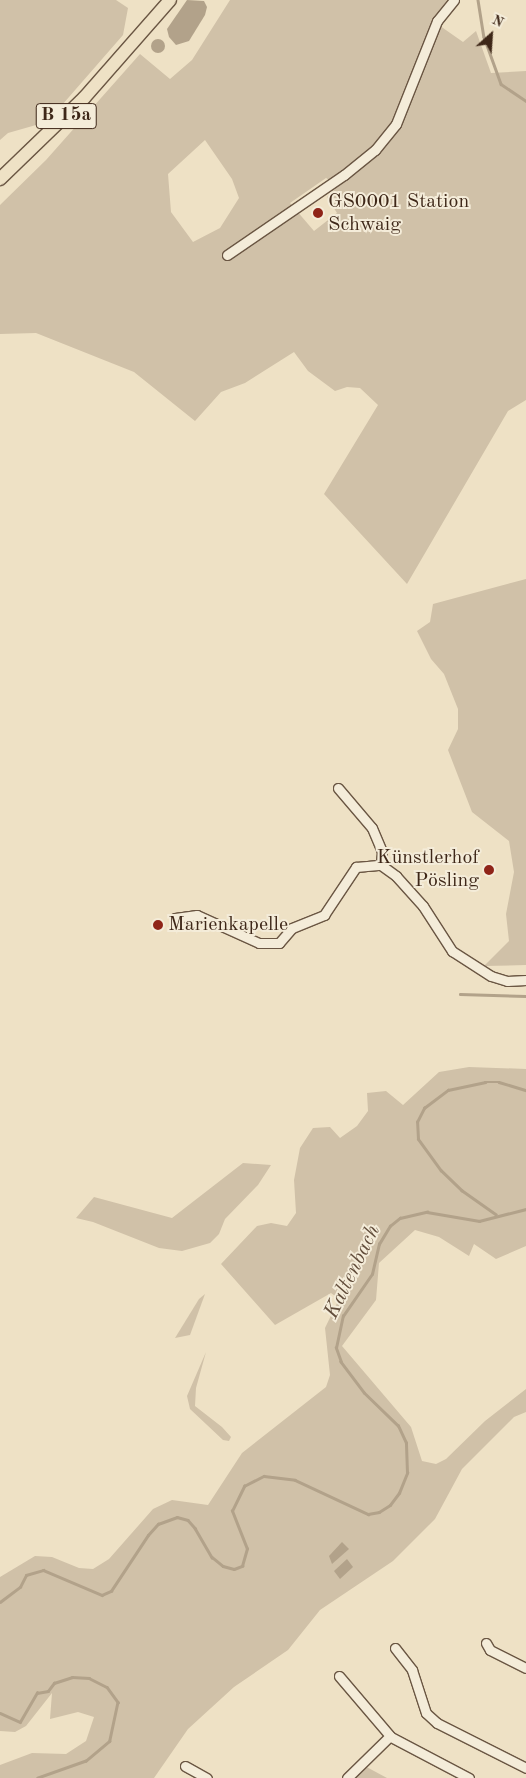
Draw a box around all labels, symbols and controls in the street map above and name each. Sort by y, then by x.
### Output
north arrow [466,10,516,60]
text: N [490,13,505,30]
road number: B 15a [35,100,97,132]
place label: GS0001 Station Schwaig [328,190,469,237]
marker: GS0001 Station Schwaig [312,207,324,219]
place label: Künstlerhof Pösling [377,846,479,893]
marker: Künstlerhof Pösling [483,864,495,876]
place label: Marienkapelle [168,913,288,937]
marker: Marienkapelle [152,919,164,931]
water label: Kaltenbach [319,1221,387,1323]

